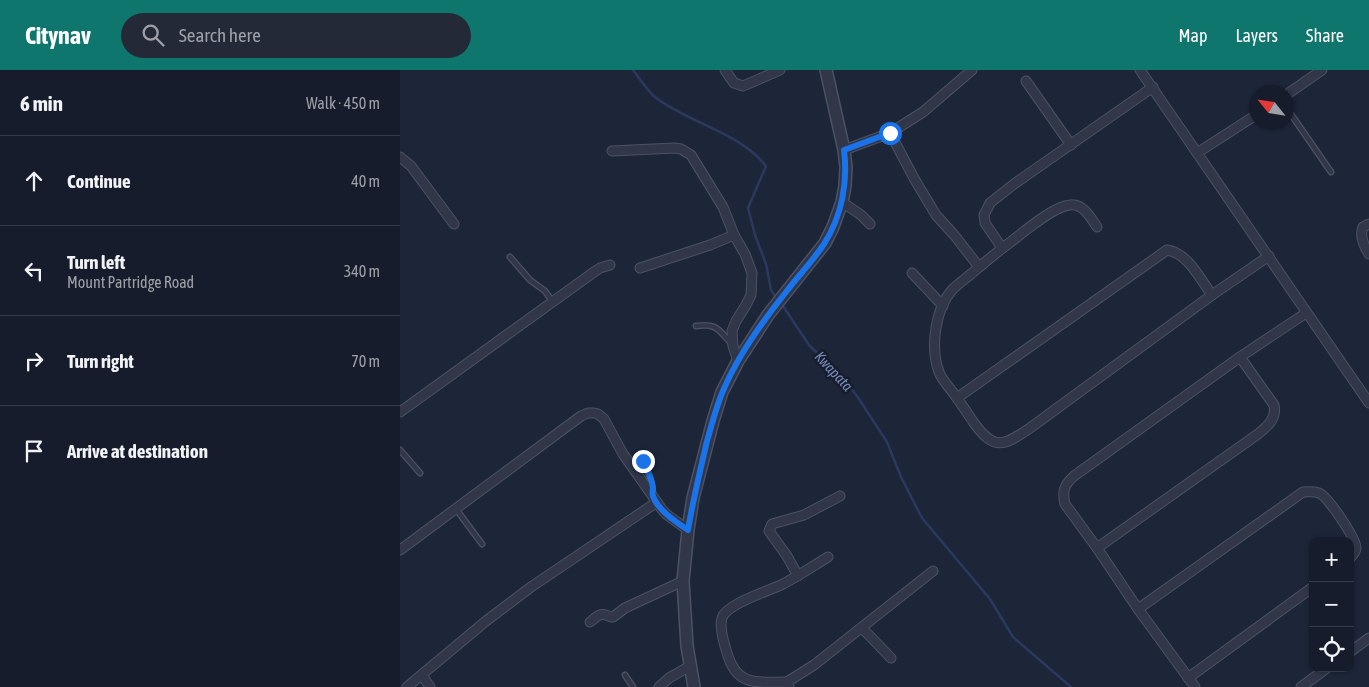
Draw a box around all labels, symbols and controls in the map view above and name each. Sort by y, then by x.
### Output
search box [121,13,471,58]
icon: search [139,21,167,49]
text: Citynav [25,22,91,49]
text: Search here [179,24,261,46]
text: Map [1178,25,1207,46]
text: Layers [1235,25,1278,46]
text: Share [1306,25,1344,46]
north arrow [1249,85,1294,130]
text: 6 min [20,91,63,115]
text: Walk · 450 m [306,94,380,112]
route start [879,122,902,145]
icon: ahead [20,167,48,195]
text: Continue [67,170,131,192]
text: 40 m [351,172,380,190]
text: Turn left [67,251,125,273]
icon: left [20,257,48,285]
text: 340 m [344,262,380,280]
text: Mount Partridge Road [67,273,194,291]
icon: right [20,347,48,375]
water label: Kwapata [811,348,857,394]
text: Turn right [67,350,134,372]
text: 70 m [351,352,380,370]
icon: arrive [20,437,48,465]
text: Arrive at destination [67,440,208,462]
route end [632,450,655,473]
map controls [1309,537,1354,672]
button: + [1309,537,1354,582]
button: − [1309,582,1354,627]
button: locate [1309,627,1354,672]

